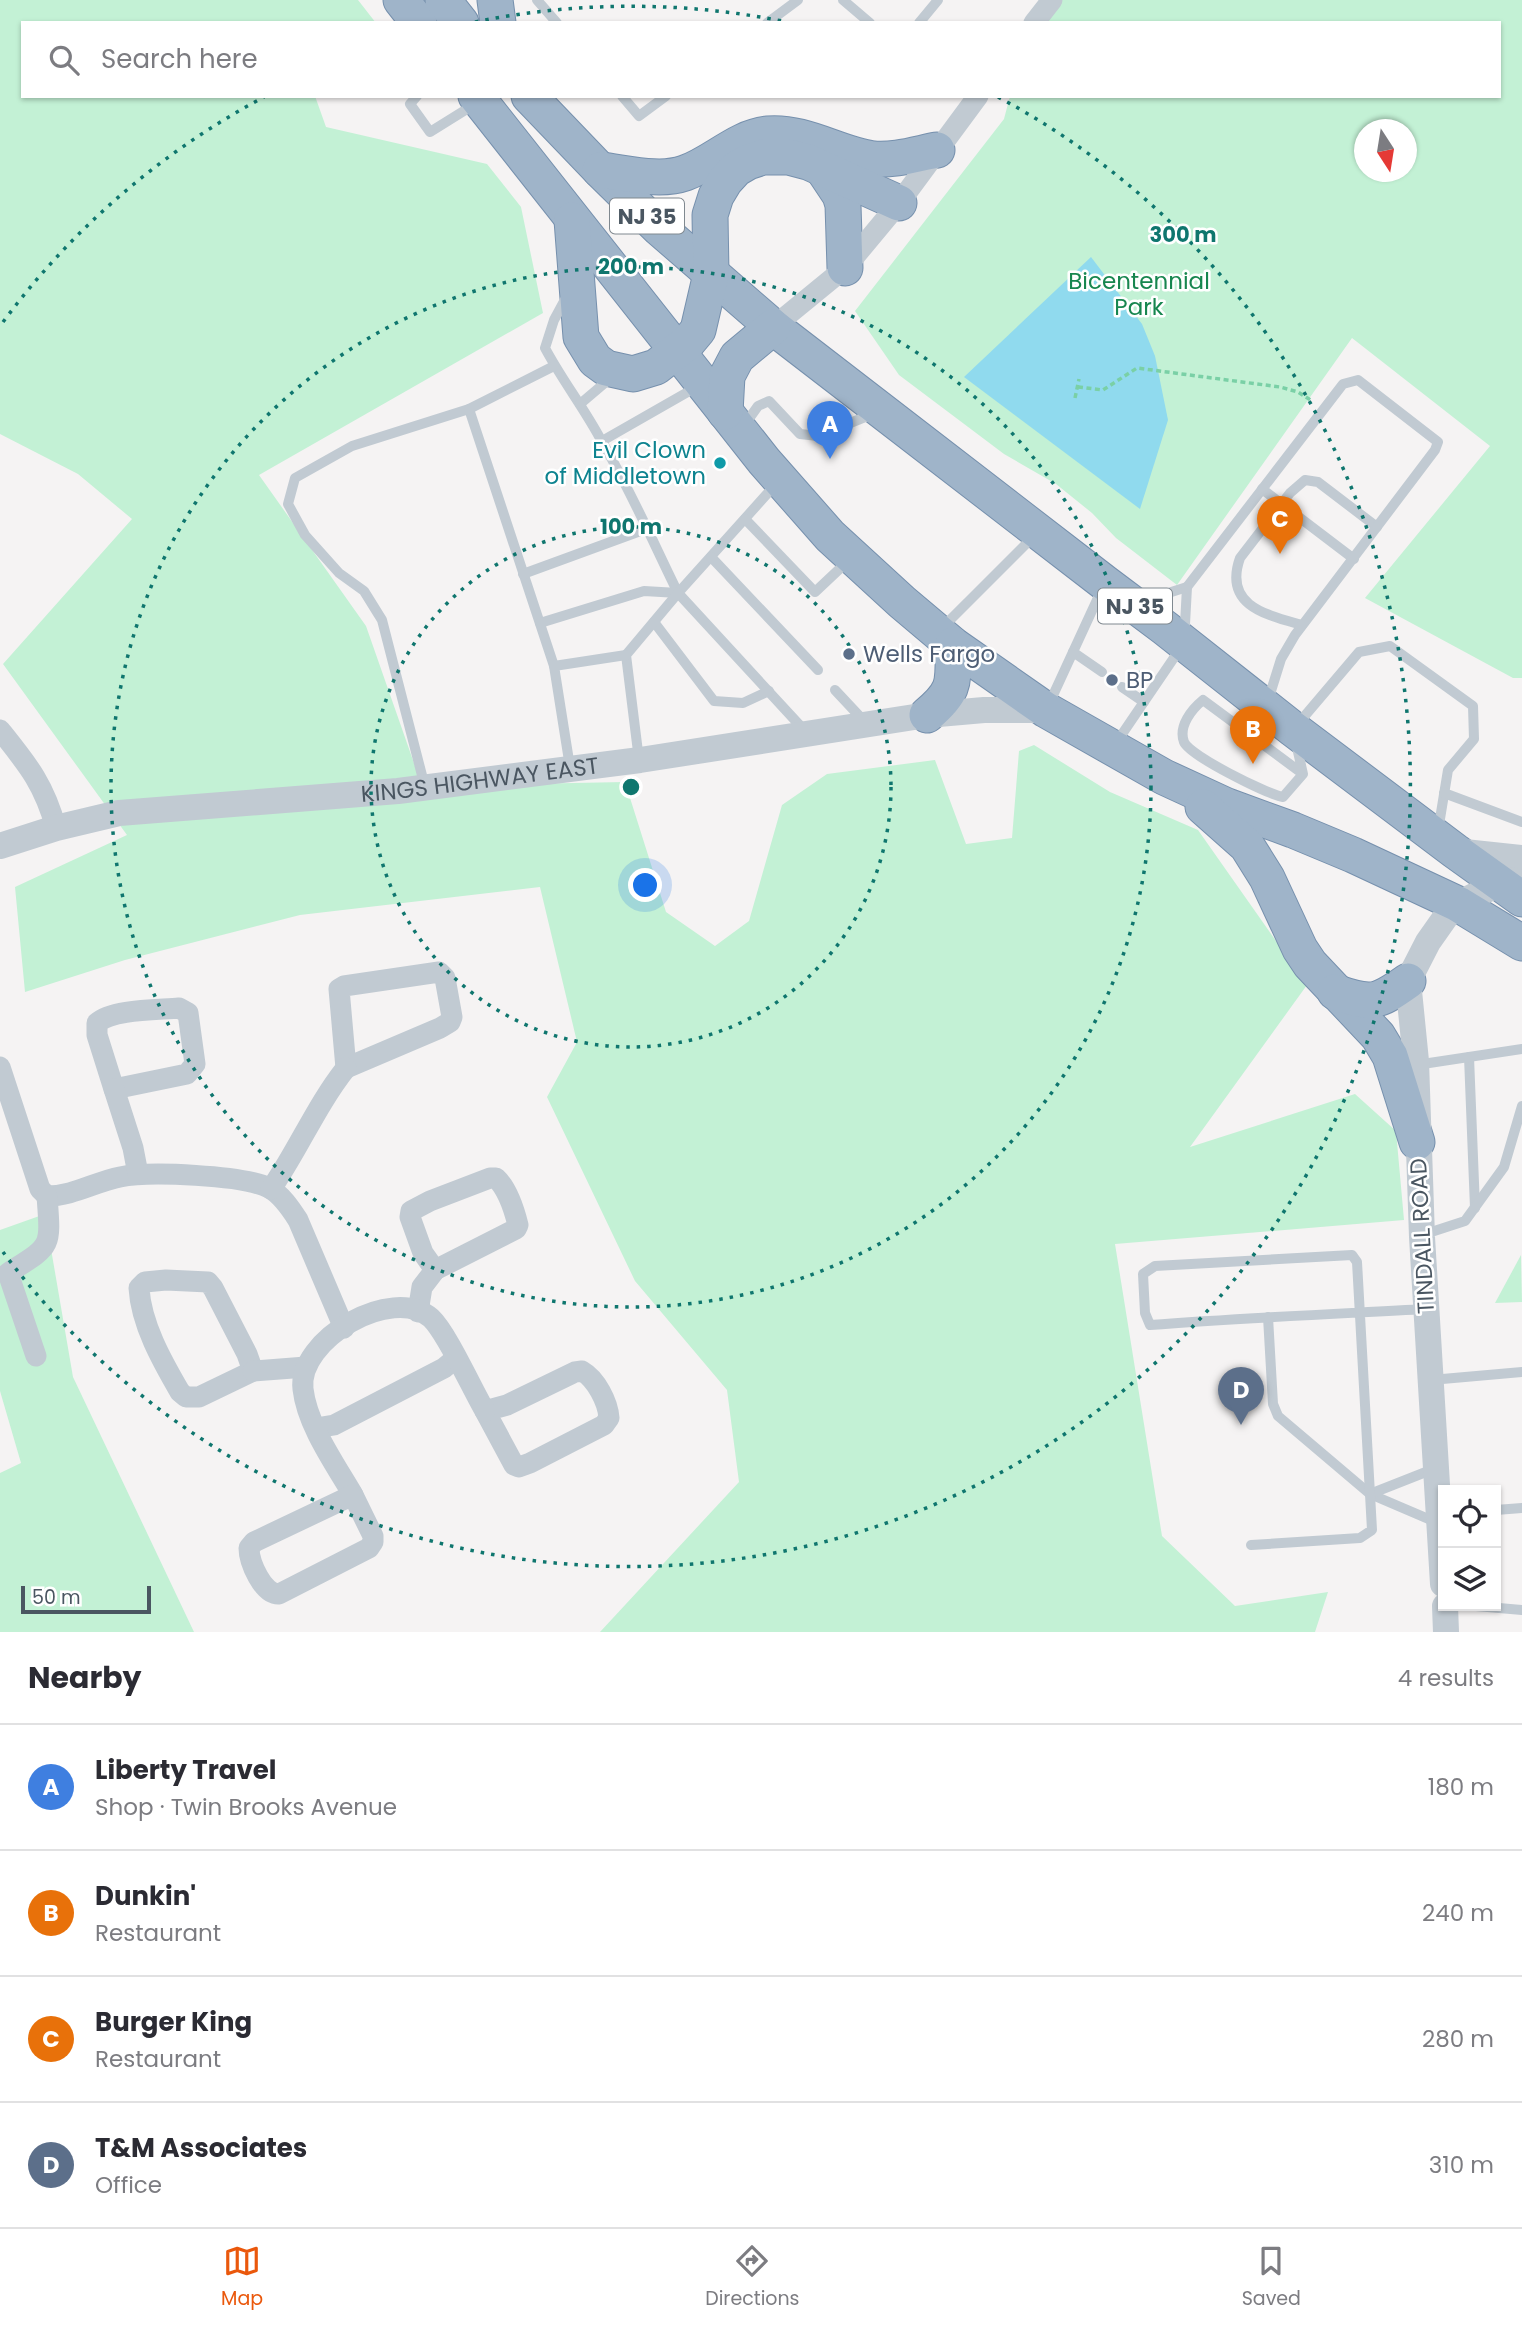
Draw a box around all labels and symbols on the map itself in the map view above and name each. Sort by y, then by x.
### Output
north arrow [1354,119,1417,182]
road number: NJ 35 [610,198,684,234]
text: 300 m [1150,220,1216,249]
text: 200 m [598,252,664,281]
park label: Bicentennial Park [1068,265,1210,323]
pin: A [807,401,853,459]
place label: Evil Clown of Middletown [544,434,706,492]
marker: Evil Clown of Middletown [712,455,728,471]
pin: C [1257,496,1303,554]
text: 100 m [600,512,662,541]
road number: NJ 35 [1098,588,1172,624]
place label: Wells Fargo [863,638,995,670]
marker: Wells Fargo [841,646,857,662]
place label: BP [1126,664,1153,696]
marker: BP [1104,672,1120,688]
pin: B [1230,706,1276,764]
street label: KINGS HIGHWAY EAST [360,749,601,810]
centre of rings [619,775,643,799]
your location [628,868,662,902]
street label: TINDALL ROAD [1402,1157,1442,1315]
pin: D [1218,1367,1264,1425]
scale bar [21,1583,150,1615]

